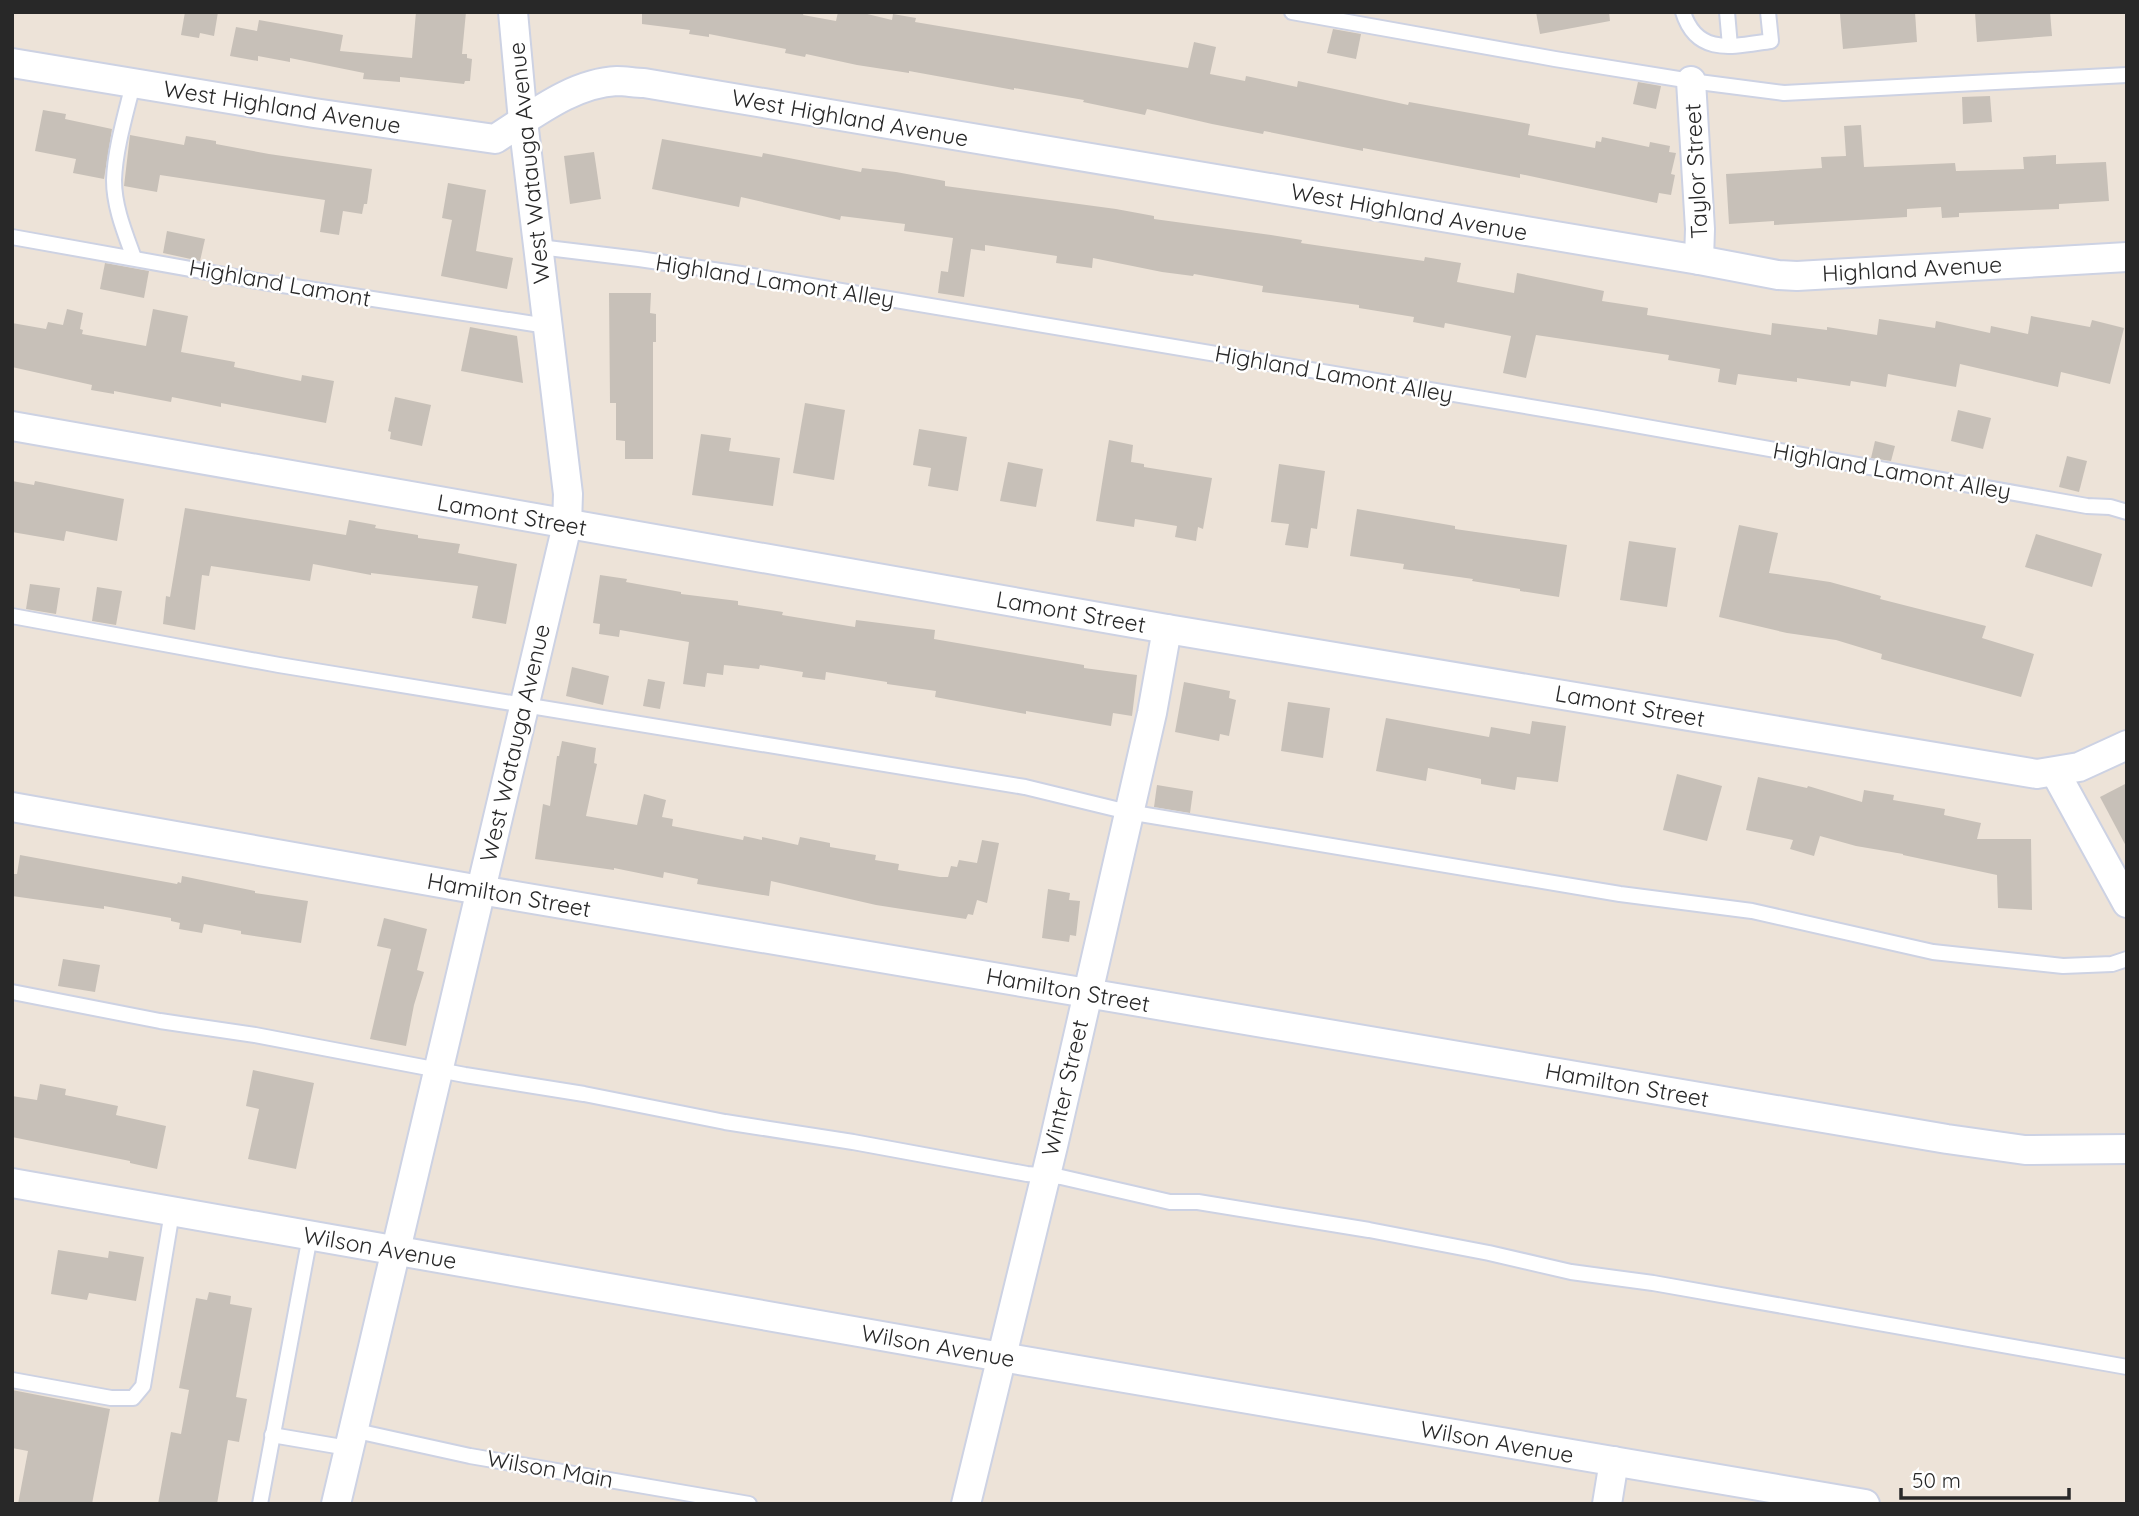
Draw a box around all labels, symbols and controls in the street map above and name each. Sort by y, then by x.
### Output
street label: West Watauga Avenue [501,41,556,285]
street label: West Highland Avenue [161,73,403,140]
street label: West Highland Avenue [729,82,971,153]
street label: Taylor Street [1677,102,1714,239]
street label: West Highland Avenue [1288,176,1530,247]
street label: Highland Lamont Alley [654,247,896,314]
street label: Highland Avenue [1821,249,2003,288]
street label: Highland Lamont [187,252,373,313]
street label: Highland Lamont Alley [1213,338,1455,409]
street label: Highland Lamont Alley [1771,435,2013,506]
street label: Lamont Street [435,487,589,542]
street label: Lamont Street [994,584,1148,639]
street label: West Watauga Avenue [473,621,556,865]
street label: Lamont Street [1553,678,1707,733]
street label: Hamilton Street [425,866,593,923]
street label: Hamilton Street [984,961,1152,1018]
street label: Winter Street [1035,1017,1094,1159]
street label: Hamilton Street [1543,1056,1711,1113]
street label: Wilson Avenue [301,1220,459,1275]
street label: Wilson Avenue [859,1318,1017,1373]
street label: Wilson Avenue [1418,1414,1576,1469]
street label: Wilson Main [485,1443,616,1494]
scale bar [1901,1456,2069,1500]
text: 50 m [1912,1467,1961,1493]

